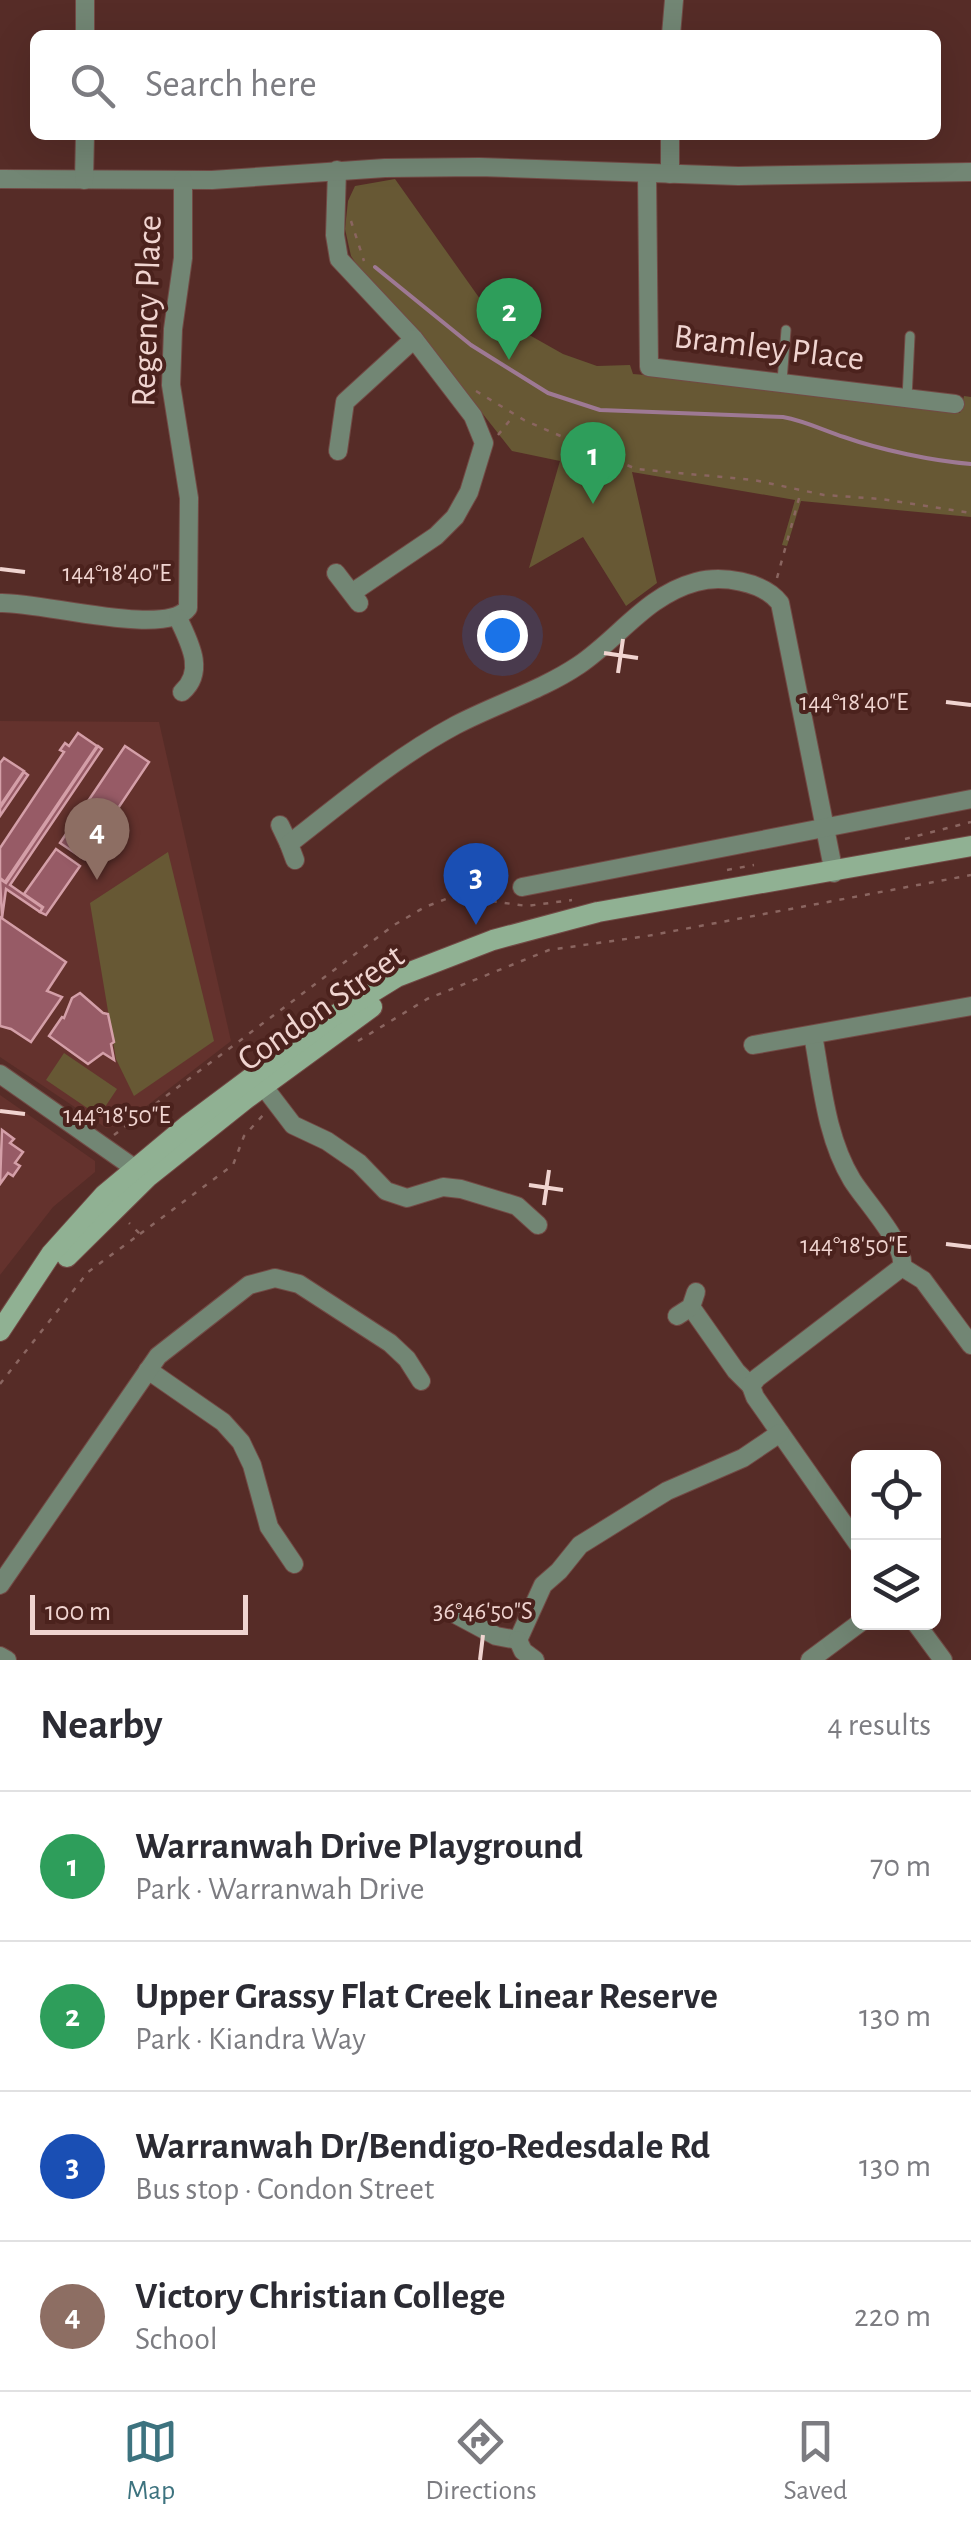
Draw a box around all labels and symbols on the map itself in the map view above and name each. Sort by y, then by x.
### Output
street label: Regency Place [126,214,168,408]
pin: 2 [476,278,542,360]
street label: Bramley Place [672,319,866,377]
pin: 1 [560,422,626,504]
text: 144°18'40"E [63,561,171,586]
your location [477,610,528,661]
text: 144°18'40"E [800,690,908,715]
pin: 4 [64,798,130,880]
pin: 3 [444,842,508,925]
street label: Condon Street [232,938,410,1078]
text: 144°18'50"E [63,1103,171,1128]
text: 144°18'50"E [800,1233,908,1258]
scale bar [30,1590,248,1634]
text: 36°46'50"S [433,1599,533,1624]

